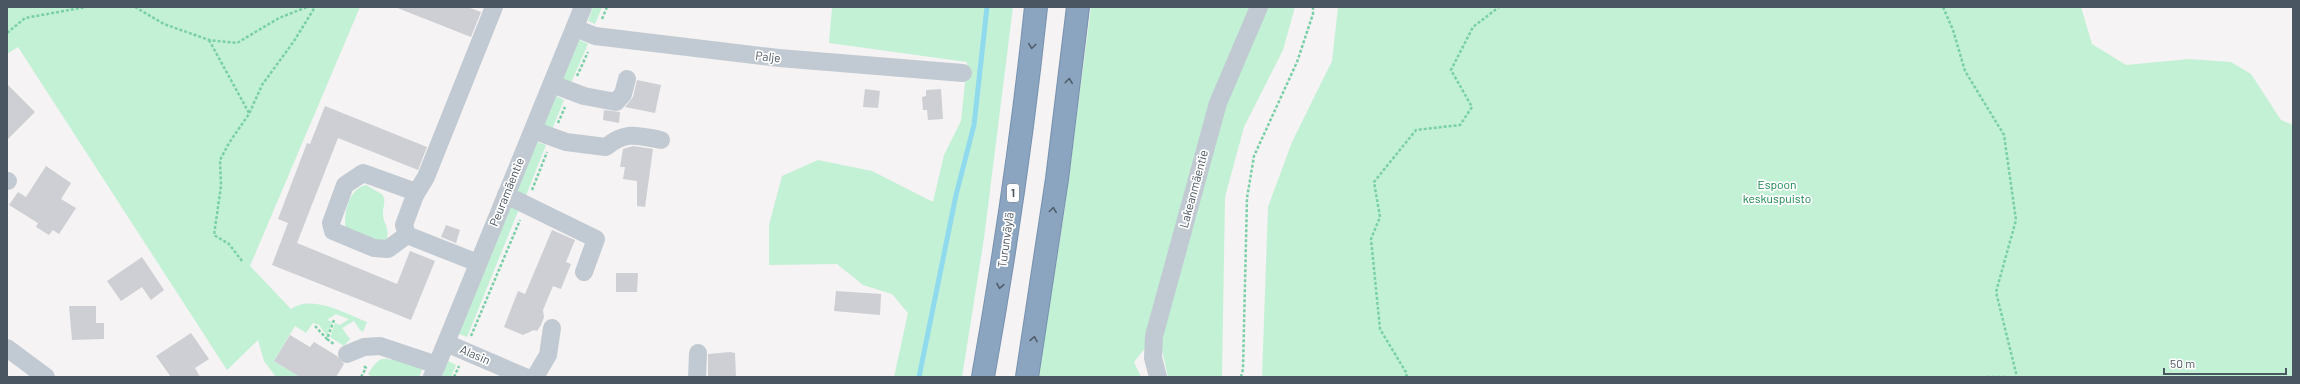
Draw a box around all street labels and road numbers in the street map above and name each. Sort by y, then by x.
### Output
street label: Palje [755,48,781,64]
street label: Lakeanmäentie [1176,148,1210,229]
street label: Peuramäentie [486,155,526,228]
road number: 1 [1007,184,1019,202]
street label: Turunväylä [994,211,1016,269]
street label: Alasin [458,341,493,367]

